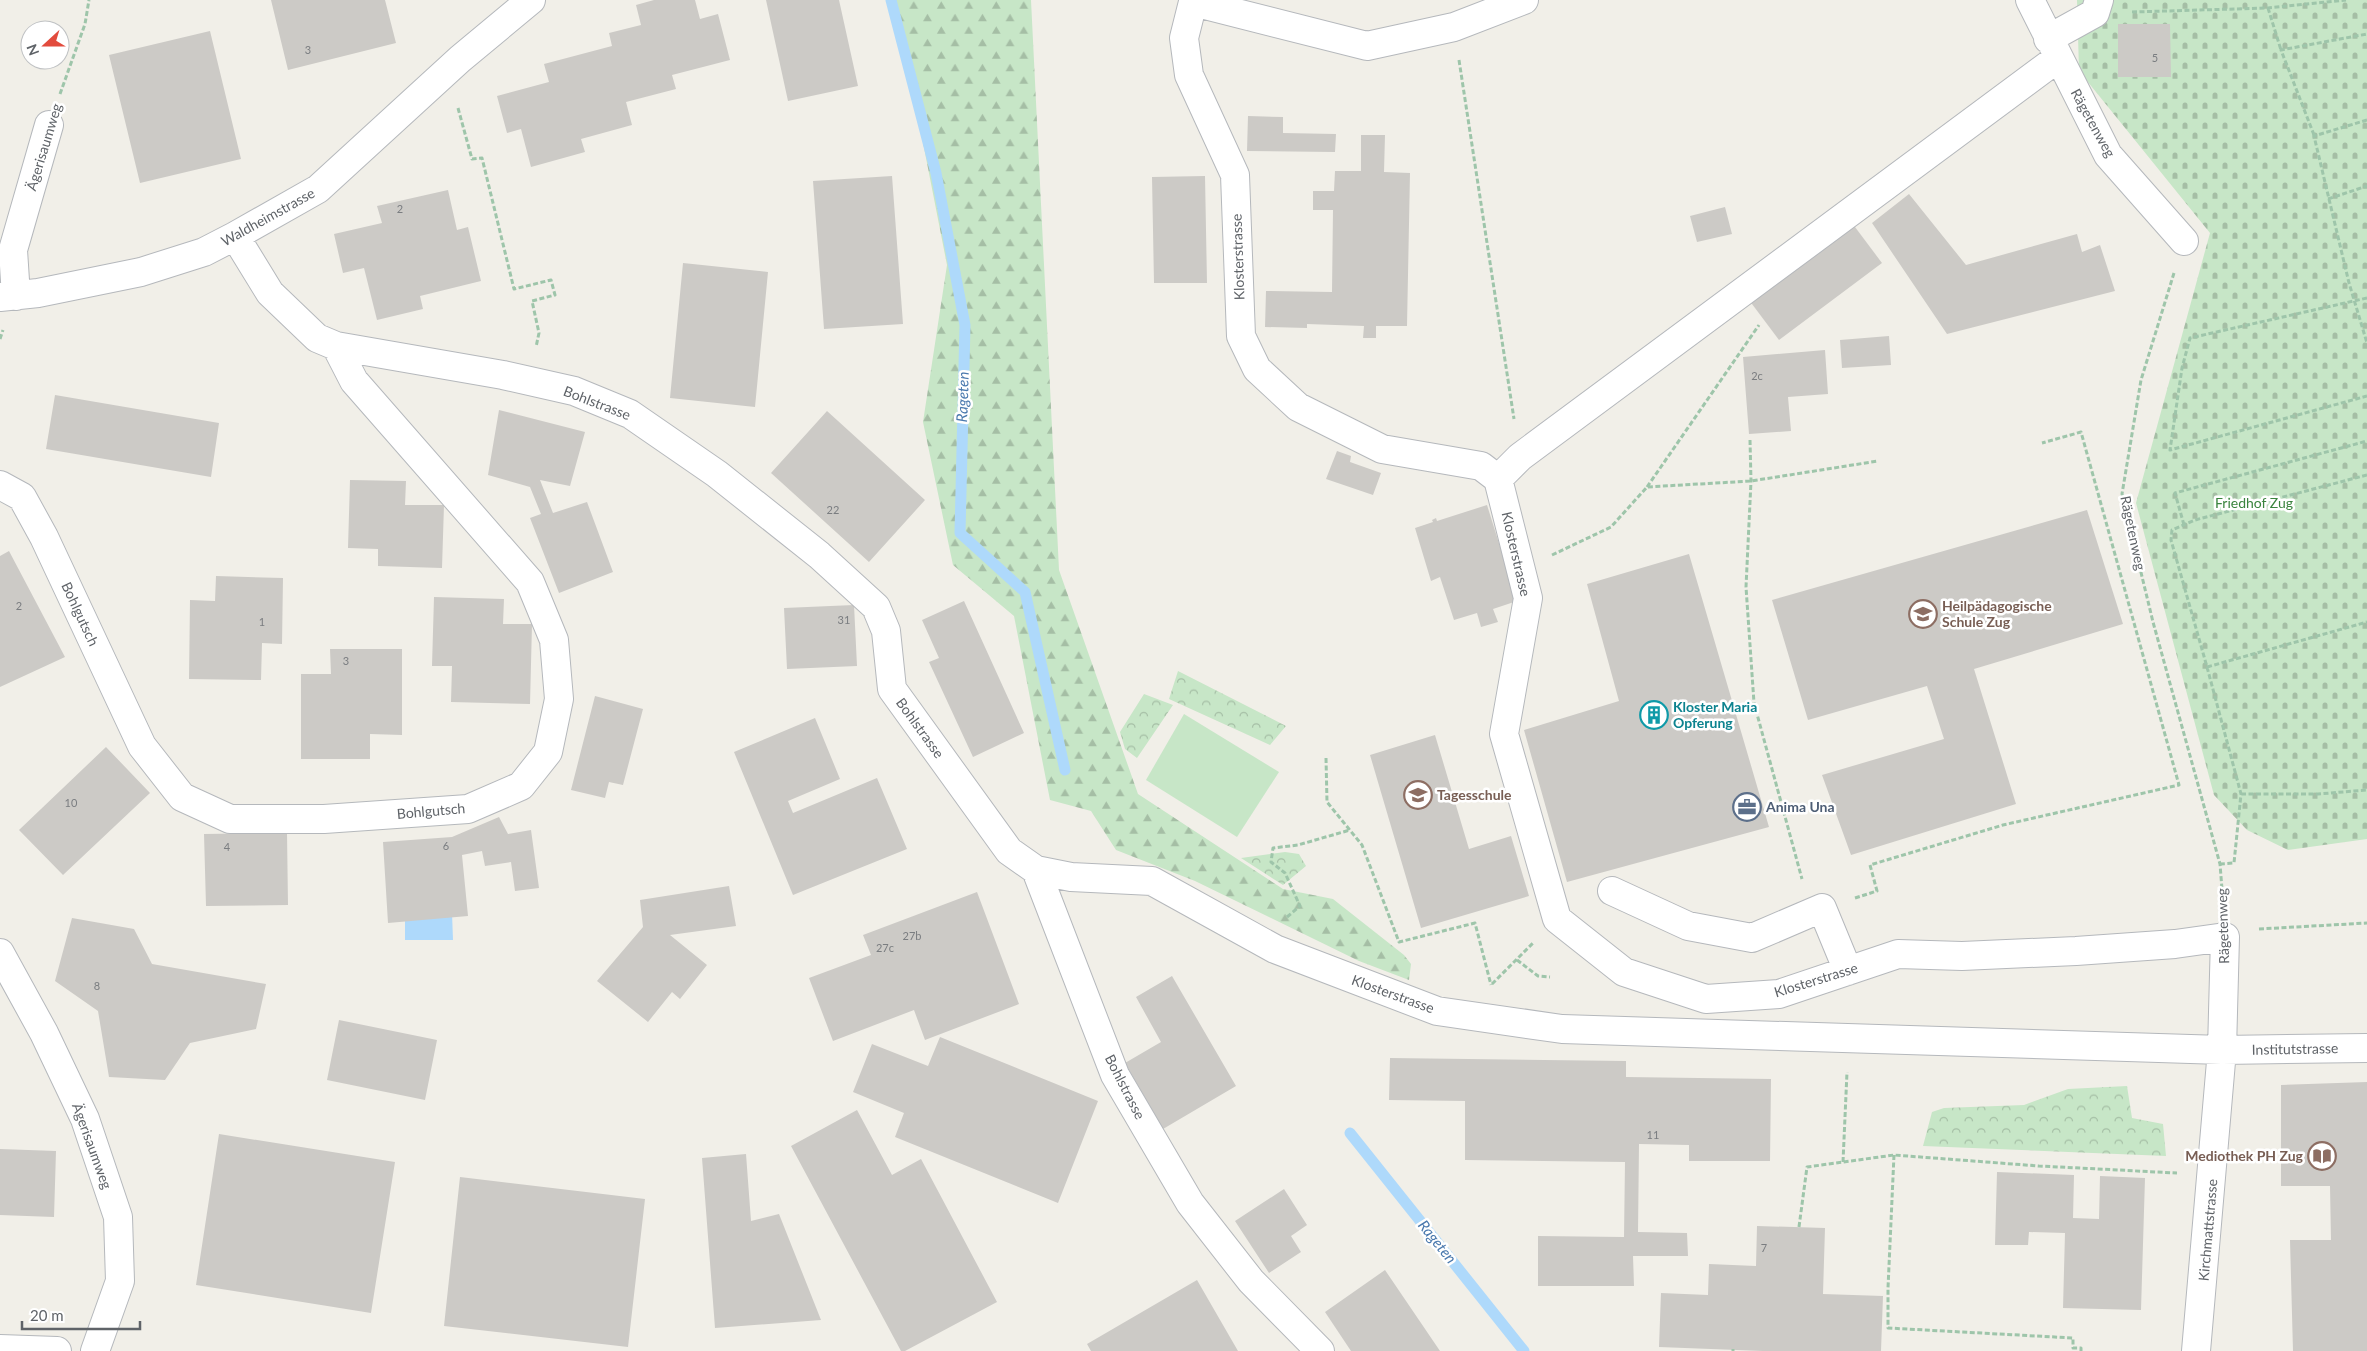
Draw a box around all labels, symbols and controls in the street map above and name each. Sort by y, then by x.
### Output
north arrow [20,20,70,70]
text: N [23,42,42,58]
house number: 3 [305,43,311,56]
house number: 5 [2152,51,2158,64]
street label: Rägetenweg [2068,85,2119,160]
street label: Ägerisaumweg [22,101,65,193]
street label: Waldheimstrasse [218,184,318,249]
house number: 2 [397,202,403,215]
street label: Klosterstrasse [1227,213,1248,301]
house number: 2c [1751,369,1763,382]
water label: Rageten [952,371,972,423]
street label: Bohlstrasse [561,382,633,423]
street label: Rägetenweg [2117,494,2150,572]
park label: Friedhof Zug [2215,494,2293,511]
house number: 22 [827,503,839,516]
street label: Klosterstrasse [1498,510,1535,598]
street label: Bohlgutsch [58,579,103,648]
place label: Heilpädagogische Schule Zug [1942,597,2052,630]
house number: 2 [16,599,22,612]
school or university icon: Heilpädagogische Schule Zug [1908,599,1938,629]
house number: 31 [838,613,850,626]
house number: 1 [259,615,265,628]
house number: 3 [343,654,349,667]
street label: Bohlstrasse [893,694,948,761]
place label: Kloster Maria Opferung [1673,698,1757,731]
building icon: Kloster Maria Opferung [1639,700,1669,730]
school or university icon: Tagesschule [1403,780,1433,810]
place label: Tagesschule [1437,786,1512,803]
office icon: Anima Una [1732,792,1762,822]
house number: 10 [65,796,78,809]
place label: Anima Una [1765,798,1835,815]
street label: Bohlgutsch [396,799,466,822]
house number: 6 [443,839,449,852]
house number: 4 [224,840,231,853]
street label: Rägetenweg [2213,888,2232,964]
house number: 27b [903,929,921,942]
house number: 27c [876,941,894,954]
street label: Klosterstrasse [1772,959,1860,1000]
street label: Klosterstrasse [1350,971,1437,1016]
house number: 8 [94,979,100,992]
street label: Institutstrasse [2251,1039,2338,1058]
street label: Bohlstrasse [1102,1051,1149,1122]
street label: Ägerisaumweg [69,1100,116,1191]
house number: 11 [1647,1128,1659,1141]
library icon: Mediothek PH Zug [2307,1141,2337,1171]
place label: Mediothek PH Zug [2185,1147,2304,1164]
street label: Kirchmattstrasse [2195,1178,2220,1282]
water label: Rageten [1415,1216,1461,1267]
house number: 7 [1761,1241,1767,1254]
scale bar [22,1298,140,1330]
text: 20 m [30,1306,64,1324]

